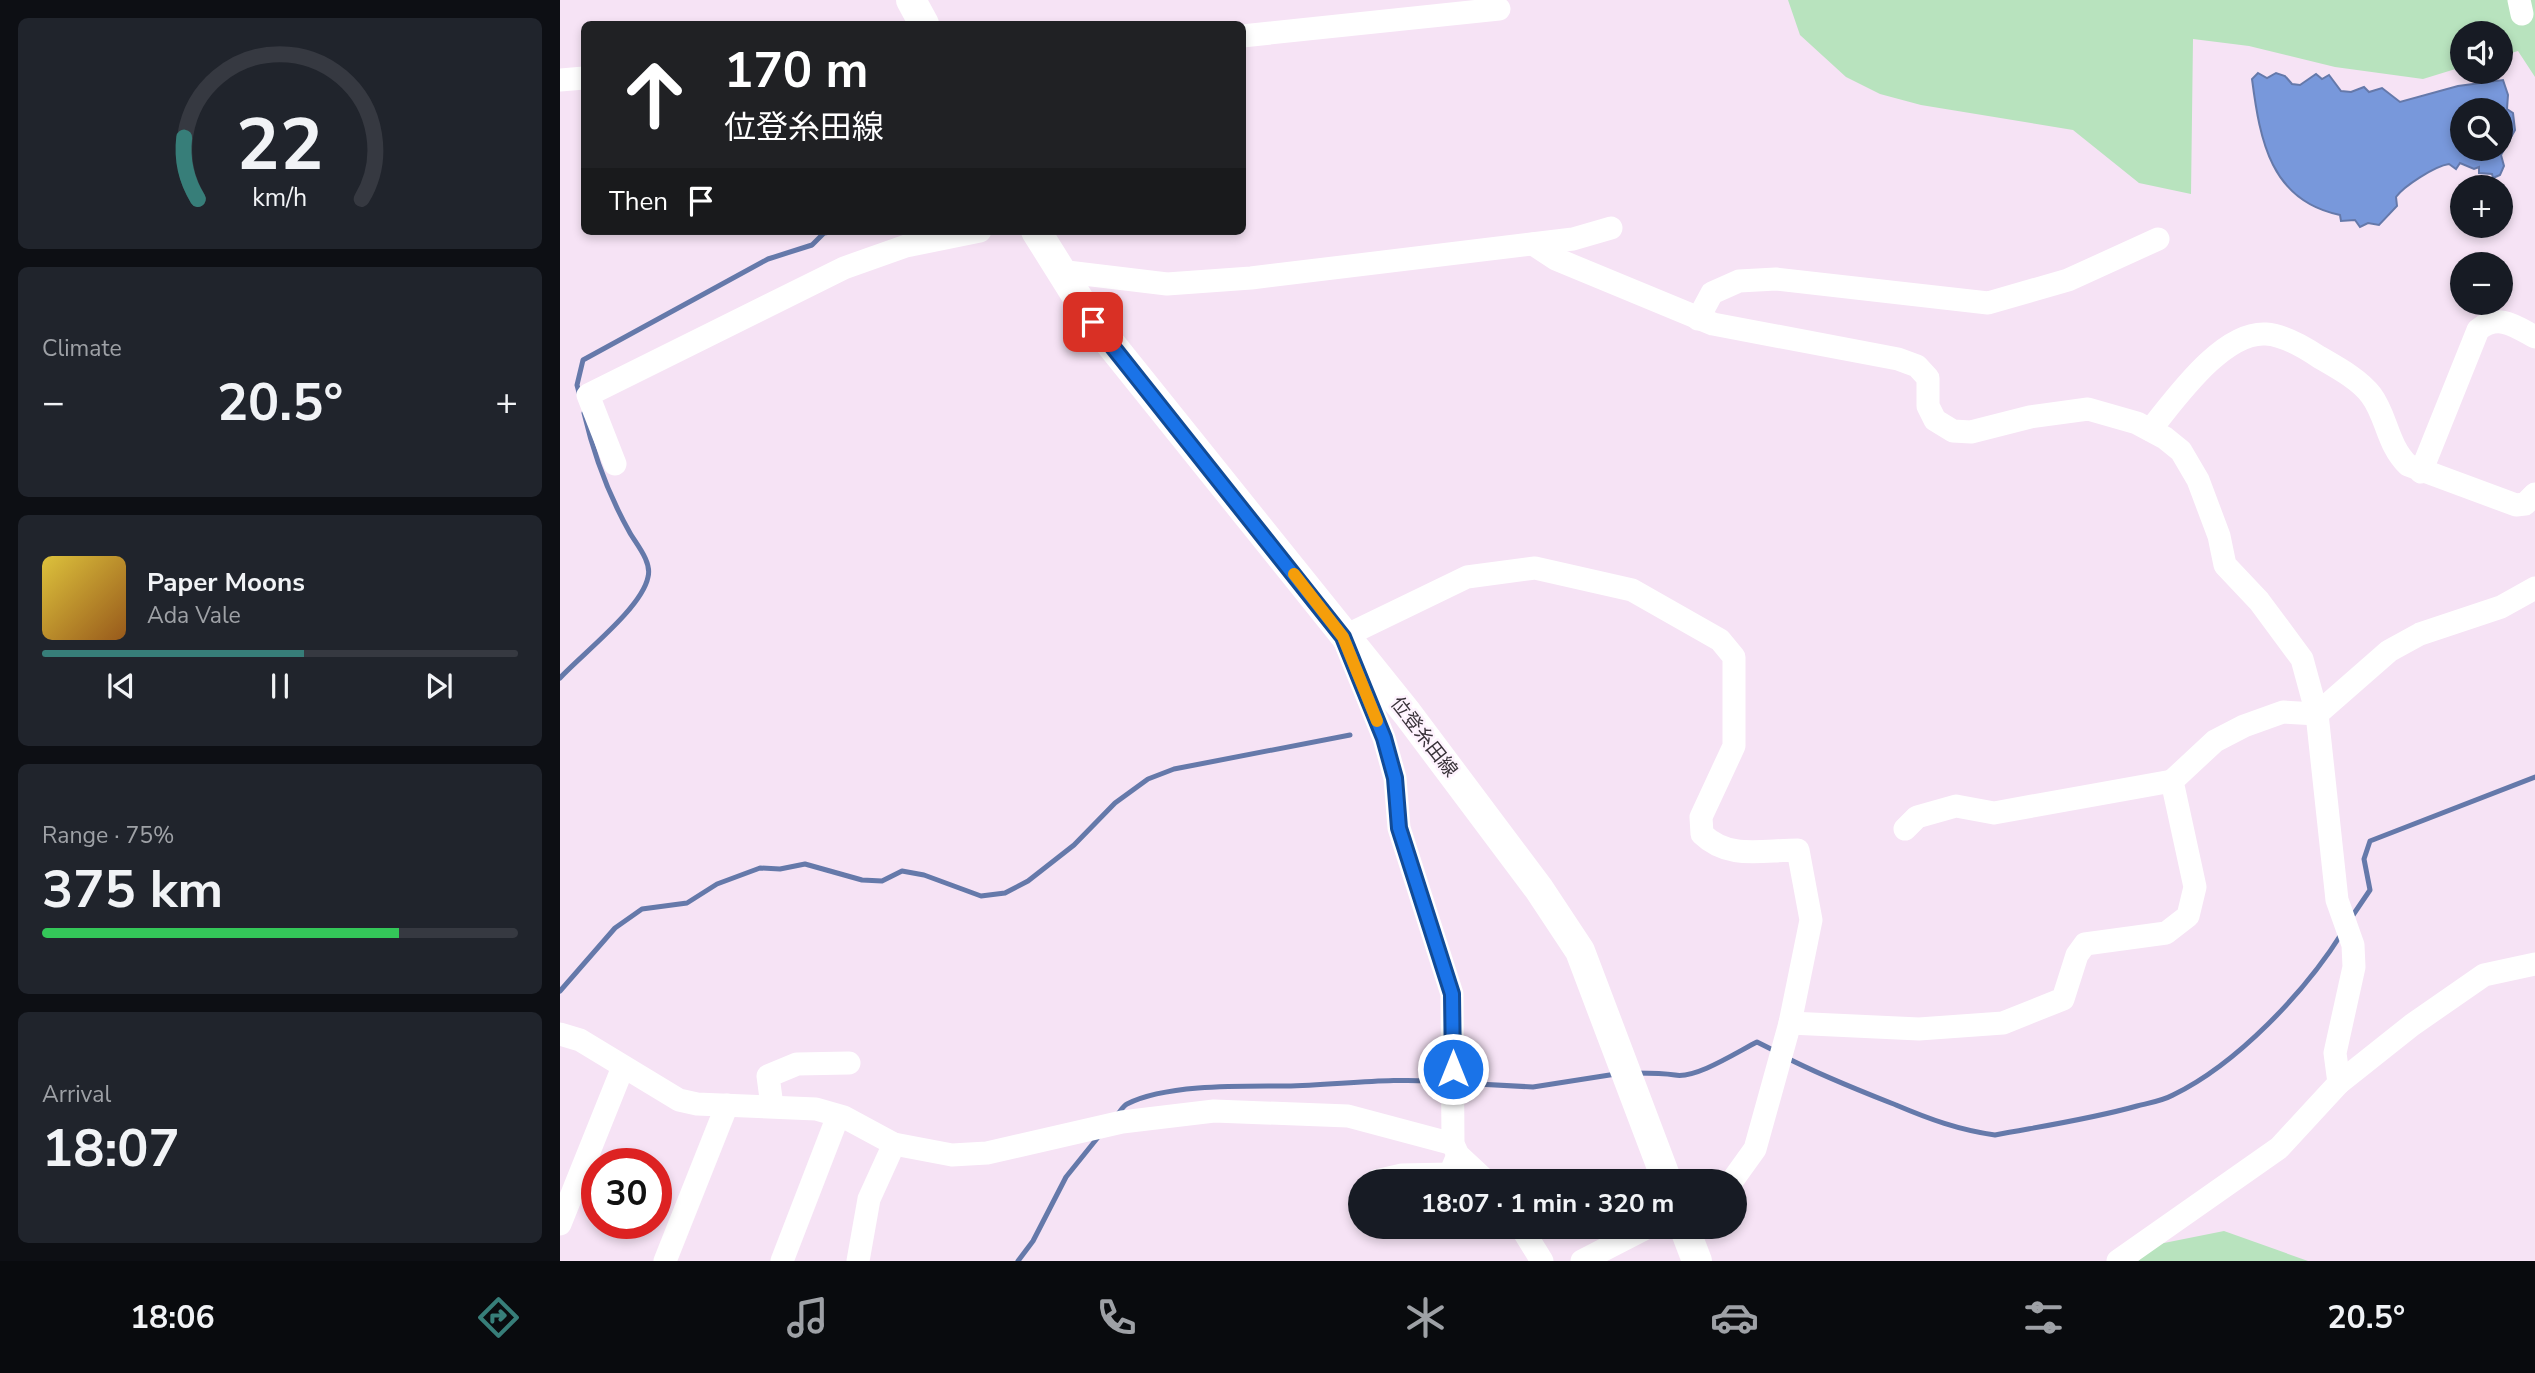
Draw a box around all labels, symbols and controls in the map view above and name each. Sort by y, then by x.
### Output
map controls [2450,21,2513,315]
button: sound [2450,21,2513,84]
text: 170 m [724,37,868,104]
icon: ahead [609,49,700,140]
text: 22 [236,96,324,196]
button: search [2450,98,2513,161]
text: 位登糸田線 [724,106,884,149]
button: + [2450,175,2513,238]
text: km/h [252,181,308,215]
icon: arrive [682,182,720,220]
text: Then [609,184,668,219]
button: − [2450,252,2513,315]
pin [1063,292,1123,352]
icon: arrive [1074,303,1112,341]
text: Climate [42,333,122,364]
text: 20.5° [217,367,343,438]
text: − [42,377,65,428]
text: + [495,377,518,428]
text: Paper Moons [147,565,305,600]
text: Ada Vale [147,600,241,631]
icon: previous [102,667,140,705]
icon: pause [261,667,299,705]
icon: next [420,667,458,705]
street label: 位登糸田線 [1385,692,1463,782]
text: Range · 75% [42,820,174,851]
text: 375 km [42,854,223,925]
position arrow [1416,1032,1490,1106]
text: Arrival [42,1079,111,1110]
text: 18:07 [42,1113,180,1184]
speed limit sign: 30 [581,1148,672,1239]
text: 18:07 · 1 min · 320 m [1421,1186,1674,1221]
icon: directions [474,1293,523,1342]
icon: music [783,1293,832,1342]
icon: phone [1092,1293,1141,1342]
icon: climate [1401,1293,1450,1342]
icon: car [1710,1293,1759,1342]
icon: filters [2019,1293,2068,1342]
text: 18:06 [130,1296,215,1339]
text: 20.5° [2327,1296,2405,1339]

